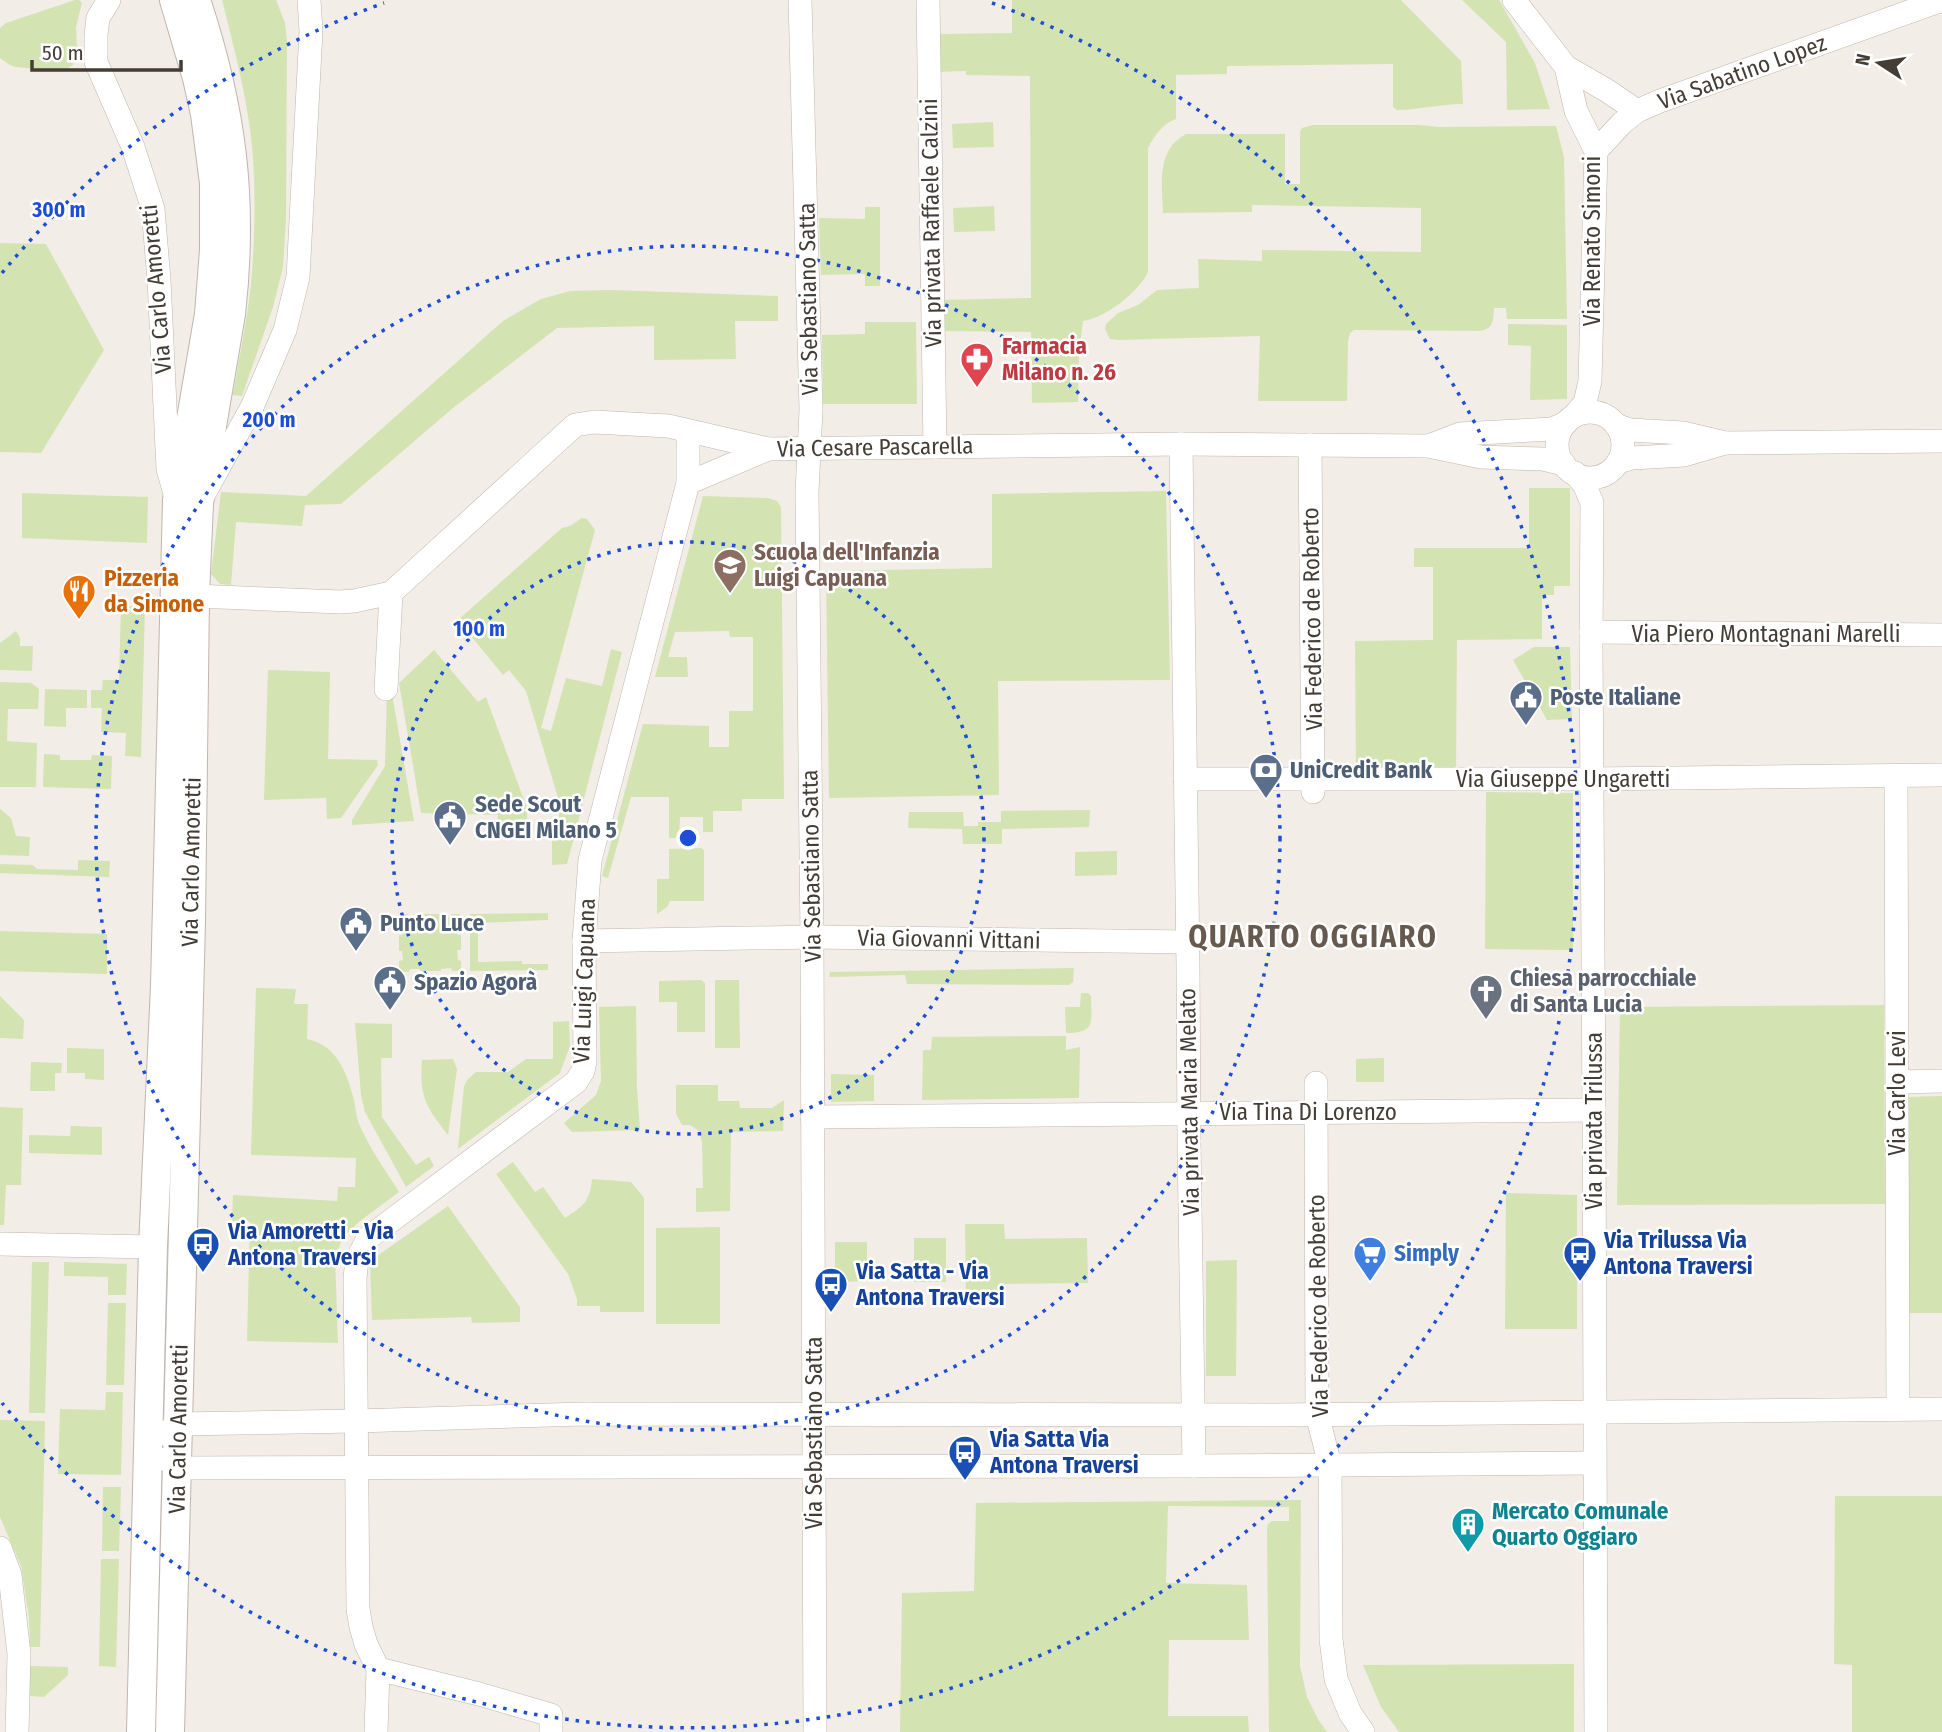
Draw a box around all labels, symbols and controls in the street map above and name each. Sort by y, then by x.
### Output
scale bar [32,28,180,72]
north arrow [1844,28,1914,98]
street label: Via Sabatino Lopez [1654,29,1830,115]
text: 50 m [42,40,84,66]
text: N [1850,52,1875,68]
street label: Via privata Raffaele Calzini [915,98,947,348]
street label: Via Renato Simoni [1578,156,1606,326]
text: 300 m [31,197,86,223]
street label: Via Sebastiano Satta [792,202,824,396]
street label: Via Carlo Amoretti [135,203,177,375]
place label: Farmacia Milano n. 26 [1002,332,1116,386]
pharmacy icon: Farmacia Milano n. 26 [958,340,996,389]
text: 200 m [241,407,296,433]
street label: Via Cesare Pascarella [776,431,974,463]
street label: Via Federico de Roberto [1296,507,1328,731]
place label: Scuola dell'Infanzia Luigi Capuana [754,538,940,592]
school or university icon: Scuola dell'Infanzia Luigi Capuana [711,546,749,595]
place label: Pizzeria da Simone [104,564,205,618]
restaurant icon: Pizzeria da Simone [60,572,98,621]
text: 100 m [453,616,505,642]
street label: Via Piero Montagnani Marelli [1631,620,1901,648]
public building icon: Poste Italiane [1507,678,1545,727]
place label: Poste Italiane [1550,683,1681,711]
bank icon: UniCredit Bank [1247,751,1285,800]
place label: UniCredit Bank [1290,756,1432,784]
street label: Via Giuseppe Ungaretti [1456,765,1670,793]
street label: Via Sebastiano Satta [795,769,827,963]
street label: Via Carlo Amoretti [176,777,206,947]
place label: Sede Scout CNGEI Milano 5 [475,790,617,844]
public building icon: Sede Scout CNGEI Milano 5 [431,798,469,847]
centre of rings [676,826,700,850]
street label: Via Luigi Capuana [567,898,601,1064]
public building icon: Punto Luce [337,904,375,953]
place label: Punto Luce [380,909,485,937]
district label: QUARTO OGGIARO [1188,919,1438,955]
street label: Via Giovanni Vittani [857,923,1041,955]
public building icon: Spazio Agorà [371,963,409,1012]
place label: Chiesa parrocchiale di Santa Lucia [1510,964,1697,1018]
place label: Spazio Agorà [414,968,537,996]
church icon: Chiesa parrocchiale di Santa Lucia [1467,972,1505,1021]
street label: Via privata Maria Melato [1173,988,1205,1216]
street label: Via Carlo Levi [1883,1030,1911,1156]
street label: Via privata Trilussa [1580,1032,1608,1210]
street label: Via Tina Di Lorenzo [1219,1098,1397,1126]
street label: Via Federico de Roberto [1302,1194,1334,1418]
place label: Via Amoretti - Via Antona Traversi [227,1217,394,1271]
bus stop icon: Via Amoretti - Via Antona Traversi [184,1225,222,1274]
place label: Via Trilussa Via Antona Traversi [1603,1226,1753,1280]
supermarket icon: Simply [1351,1234,1389,1283]
bus stop icon: Via Trilussa Via Antona Traversi [1561,1234,1599,1283]
place label: Simply [1394,1239,1460,1267]
place label: Via Satta - Via Antona Traversi [855,1257,1005,1311]
bus stop icon: Via Satta - Via Antona Traversi [812,1265,850,1314]
street label: Via Sebastiano Satta [800,1337,828,1529]
street label: Via Carlo Amoretti [163,1344,193,1514]
place label: Via Satta Via Antona Traversi [989,1425,1139,1479]
bus stop icon: Via Satta Via Antona Traversi [946,1433,984,1482]
place label: Mercato Comunale Quarto Oggiaro [1492,1497,1669,1551]
building icon: Mercato Comunale Quarto Oggiaro [1449,1505,1487,1554]

